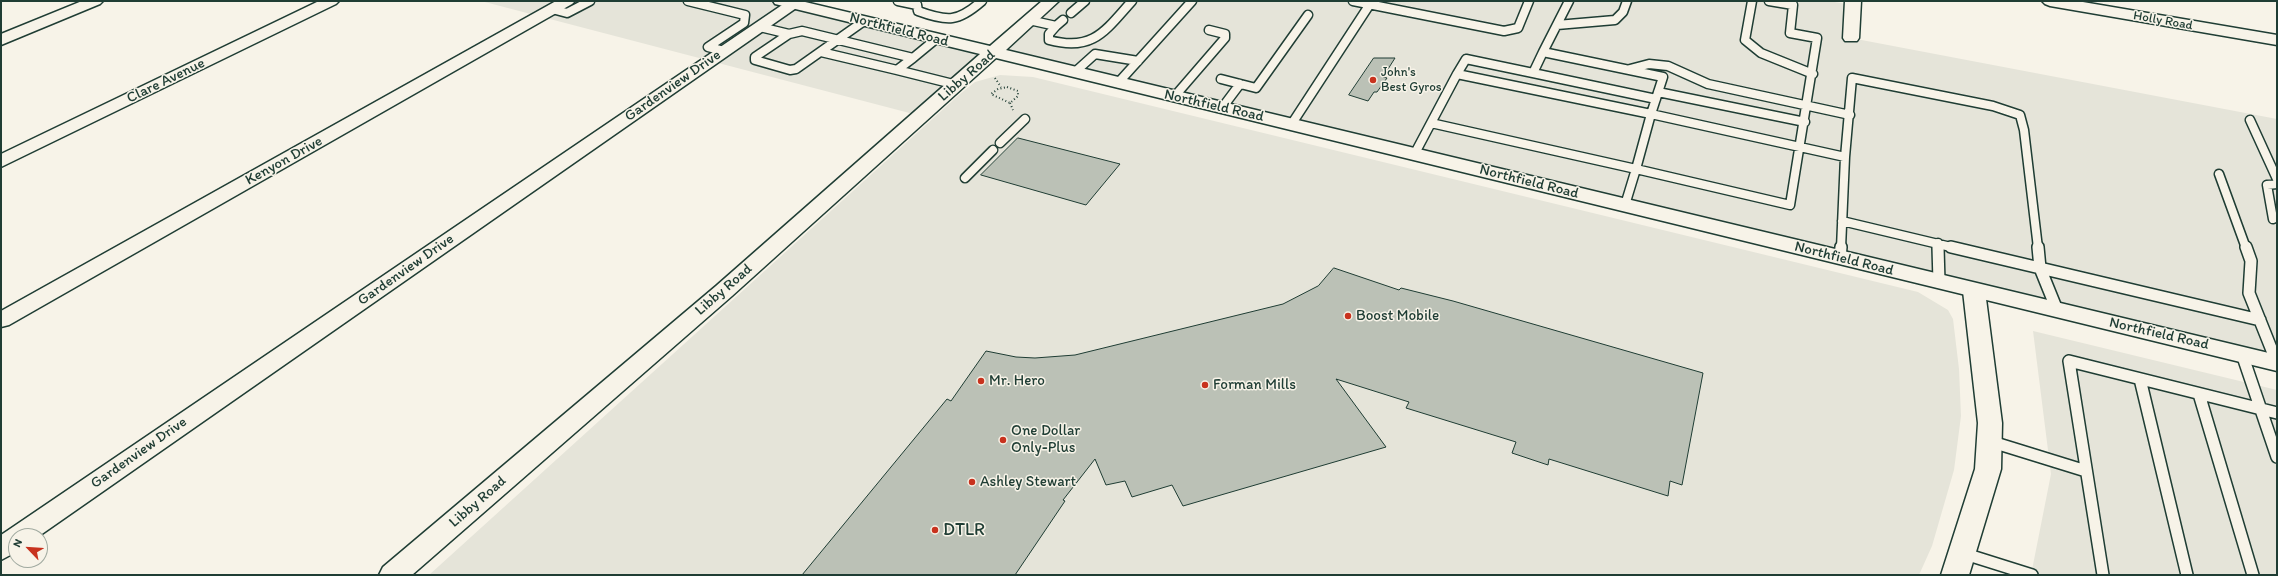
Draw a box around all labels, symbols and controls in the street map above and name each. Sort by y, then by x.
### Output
street label: Holly Road [2132,8,2194,34]
street label: Northfield Road [847,9,951,51]
street label: Gardenview Drive [622,46,724,126]
street label: Libby Road [935,46,999,106]
street label: Clare Avenue [124,54,208,108]
place label: John's Best Gyros [1381,65,1442,96]
marker: John's Best Gyros [1368,75,1378,85]
street label: Northfield Road [1162,86,1266,126]
street label: Kenyon Drive [242,132,326,190]
street label: Northfield Road [1477,161,1581,203]
street label: Gardenview Drive [355,230,457,310]
street label: Northfield Road [1792,238,1896,280]
street label: Libby Road [692,260,756,320]
place label: Boost Mobile [1356,307,1439,325]
marker: Boost Mobile [1343,311,1353,321]
street label: Northfield Road [2107,314,2211,354]
place label: Mr. Hero [989,372,1045,390]
marker: Mr. Hero [976,376,986,386]
place label: Forman Mills [1213,376,1296,394]
marker: Forman Mills [1200,380,1210,390]
street label: Gardenview Drive [88,413,190,493]
place label: One Dollar Only-Plus [1011,422,1080,457]
marker: One Dollar Only-Plus [998,435,1008,445]
street label: Libby Road [446,472,510,532]
place label: Ashley Stewart [980,473,1076,491]
marker: Ashley Stewart [967,477,977,487]
place label: DTLR [943,519,985,541]
marker: DTLR [930,525,940,535]
north arrow [8,528,48,568]
text: N [10,537,25,549]

